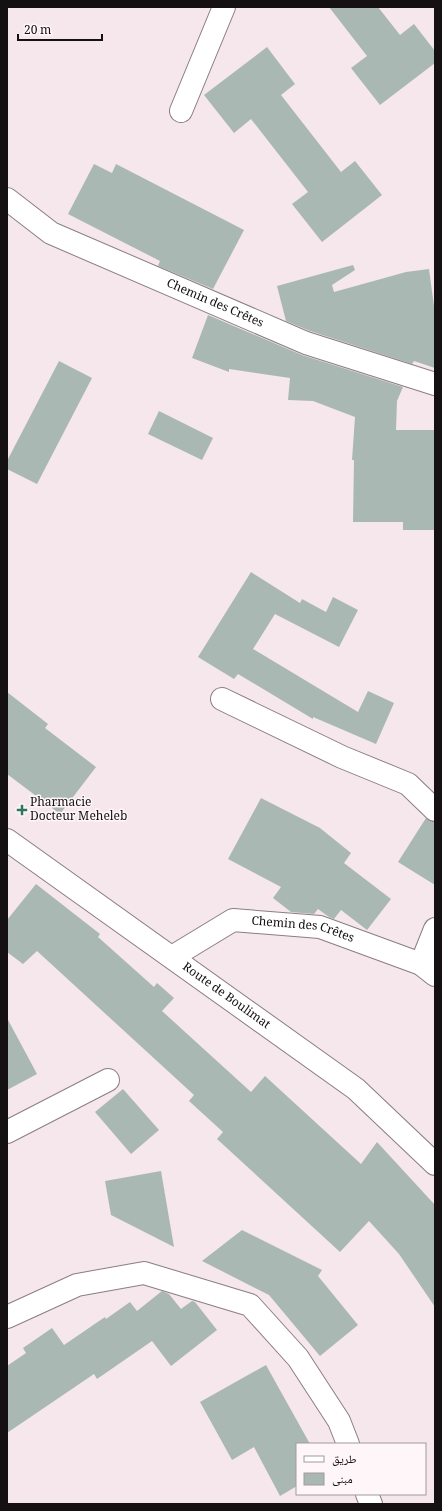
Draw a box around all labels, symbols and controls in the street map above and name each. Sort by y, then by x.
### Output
scale bar [18,16,102,42]
text: 20 m [24,21,51,42]
street label: Chemin des Crêtes [163,273,267,334]
place label: Pharmacie Docteur Meheleb [30,793,127,828]
marker: Pharmacie Docteur Meheleb [17,805,27,815]
street label: Chemin des Crêtes [251,911,357,949]
street label: Route de Boulimat [177,957,275,1035]
legend [296,1443,426,1495]
text: طريق [332,1450,357,1471]
text: مبنى [332,1470,353,1491]

